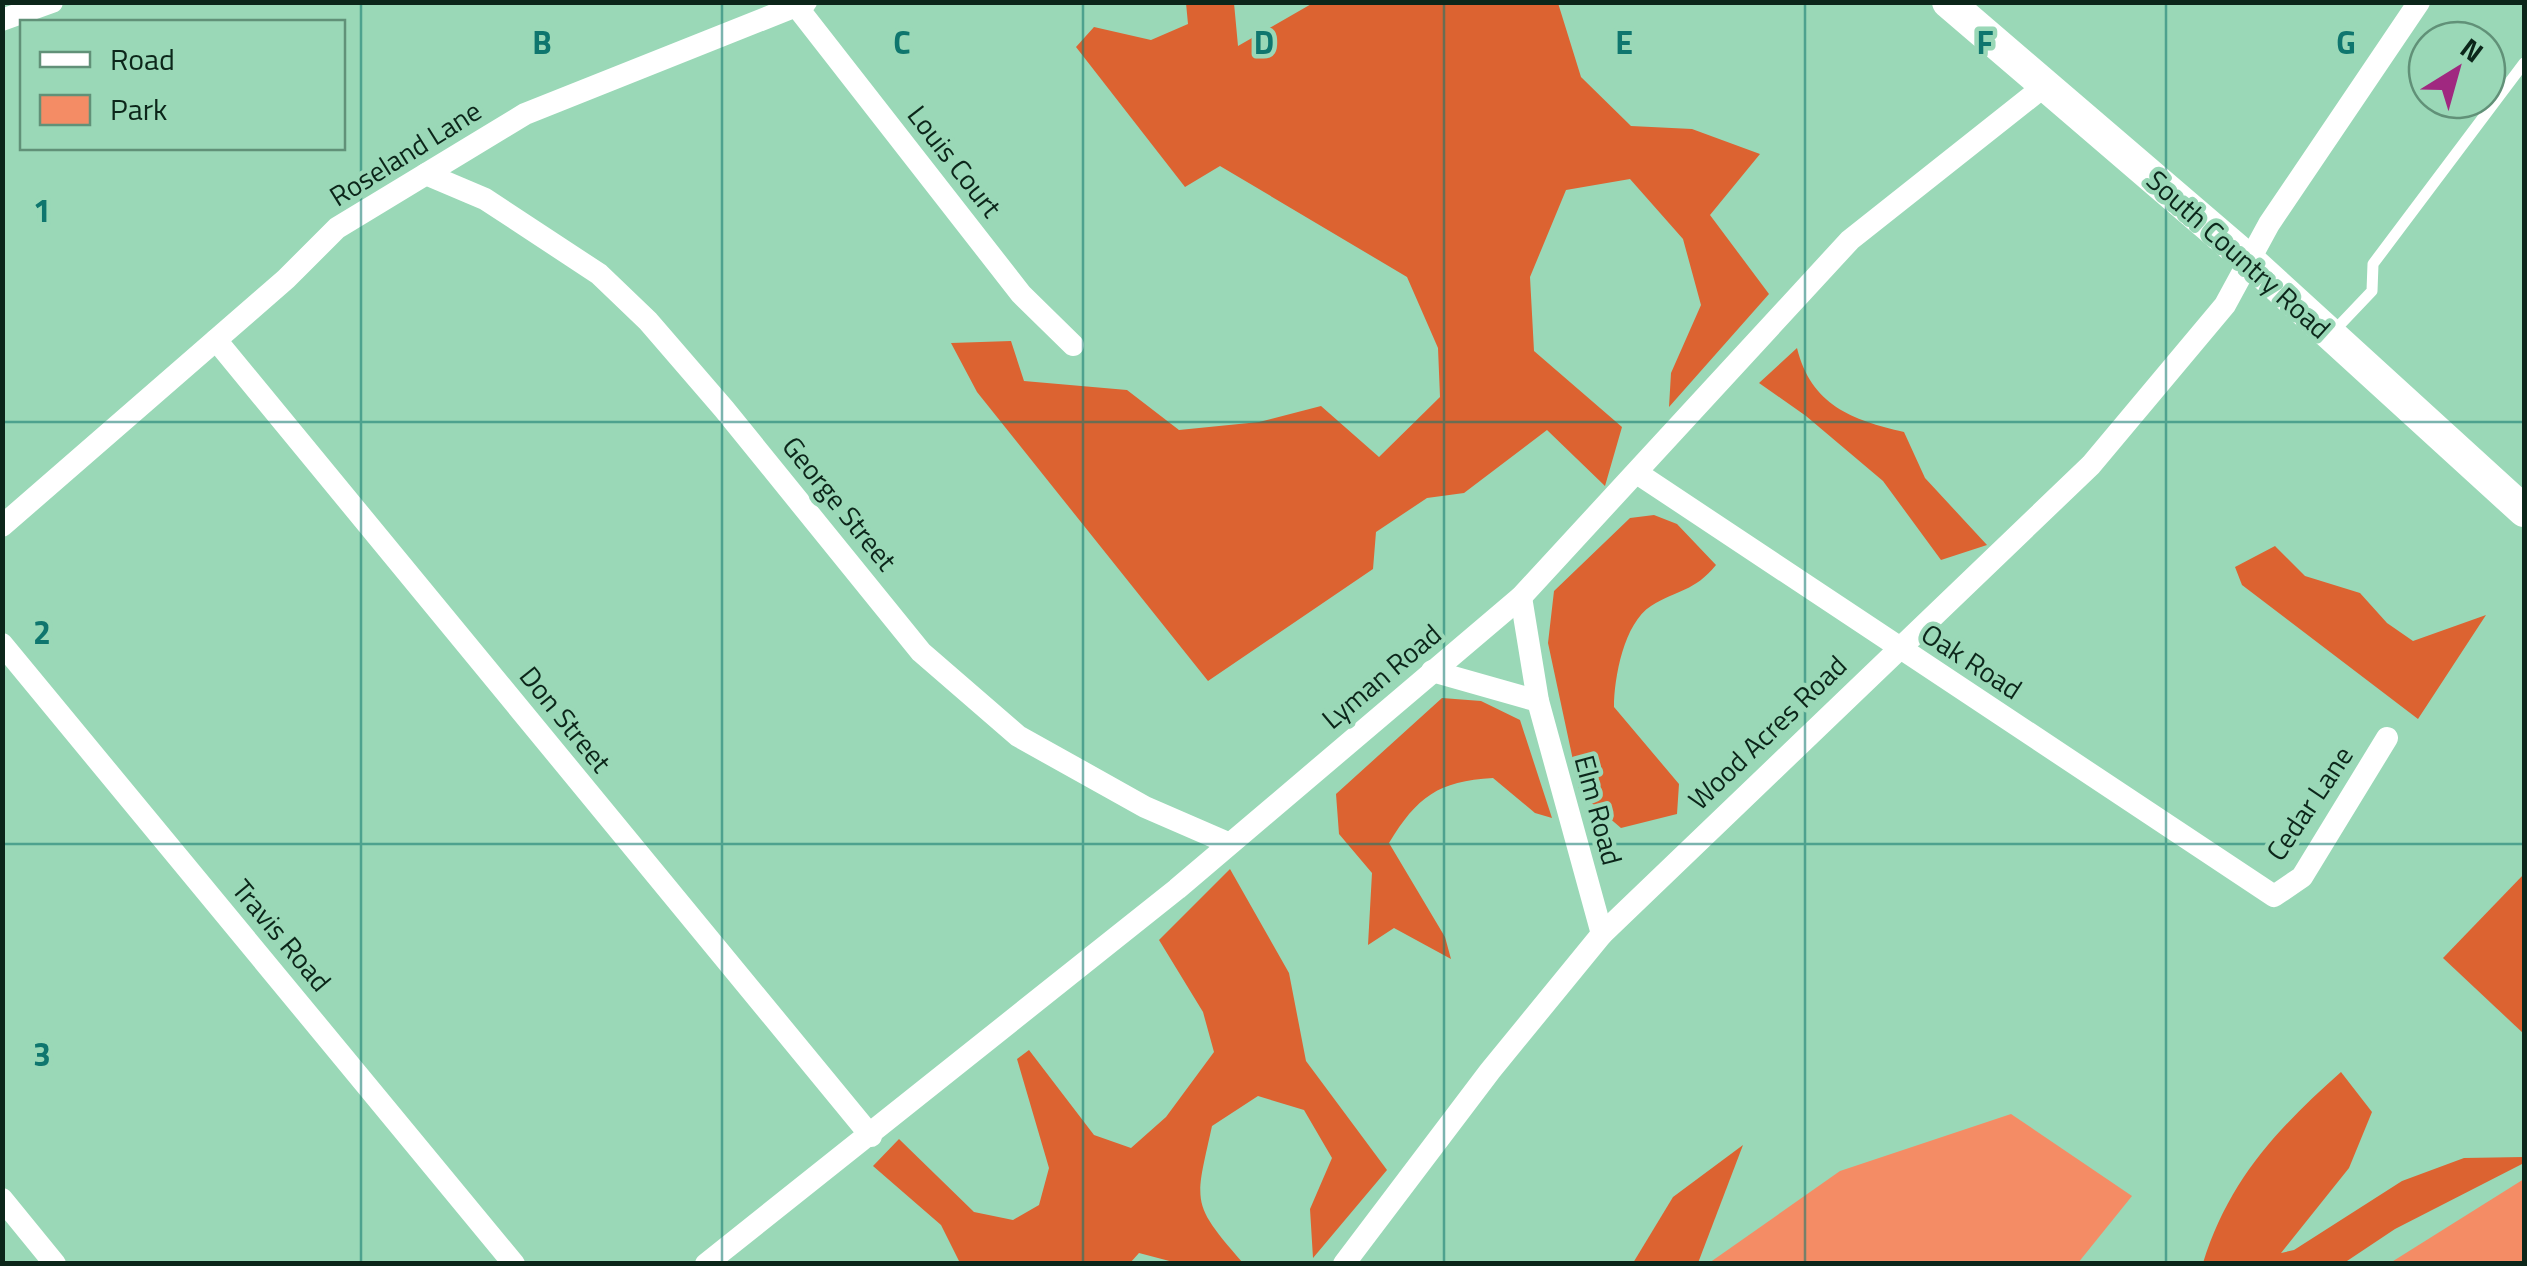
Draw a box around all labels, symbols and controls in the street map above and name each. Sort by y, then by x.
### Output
text: B [532,18,552,66]
text: C [893,18,911,66]
text: D [1254,18,1274,66]
text: E [1615,18,1633,66]
text: F [1977,18,1994,66]
text: G [2336,18,2356,66]
legend [20,20,345,150]
north arrow [2407,20,2507,120]
text: N [2452,27,2493,73]
text: Road [110,36,175,82]
text: Park [110,86,167,132]
street label: Roseland Lane [321,89,489,217]
street label: Louis Court [897,96,1013,227]
street label: South Country Road [2137,159,2341,349]
text: 1 [33,186,51,234]
street label: George Street [772,426,908,580]
text: 2 [33,608,51,656]
street label: Oak Road [1913,612,2031,710]
street label: Lyman Road [1312,613,1450,739]
street label: Wood Acres Road [1678,645,1856,819]
street label: Don Street [510,656,623,782]
street label: Cedar Lane [2255,737,2363,869]
street label: Elm Road [1564,750,1634,870]
street label: Travis Road [222,869,342,1001]
text: 3 [33,1030,51,1078]

